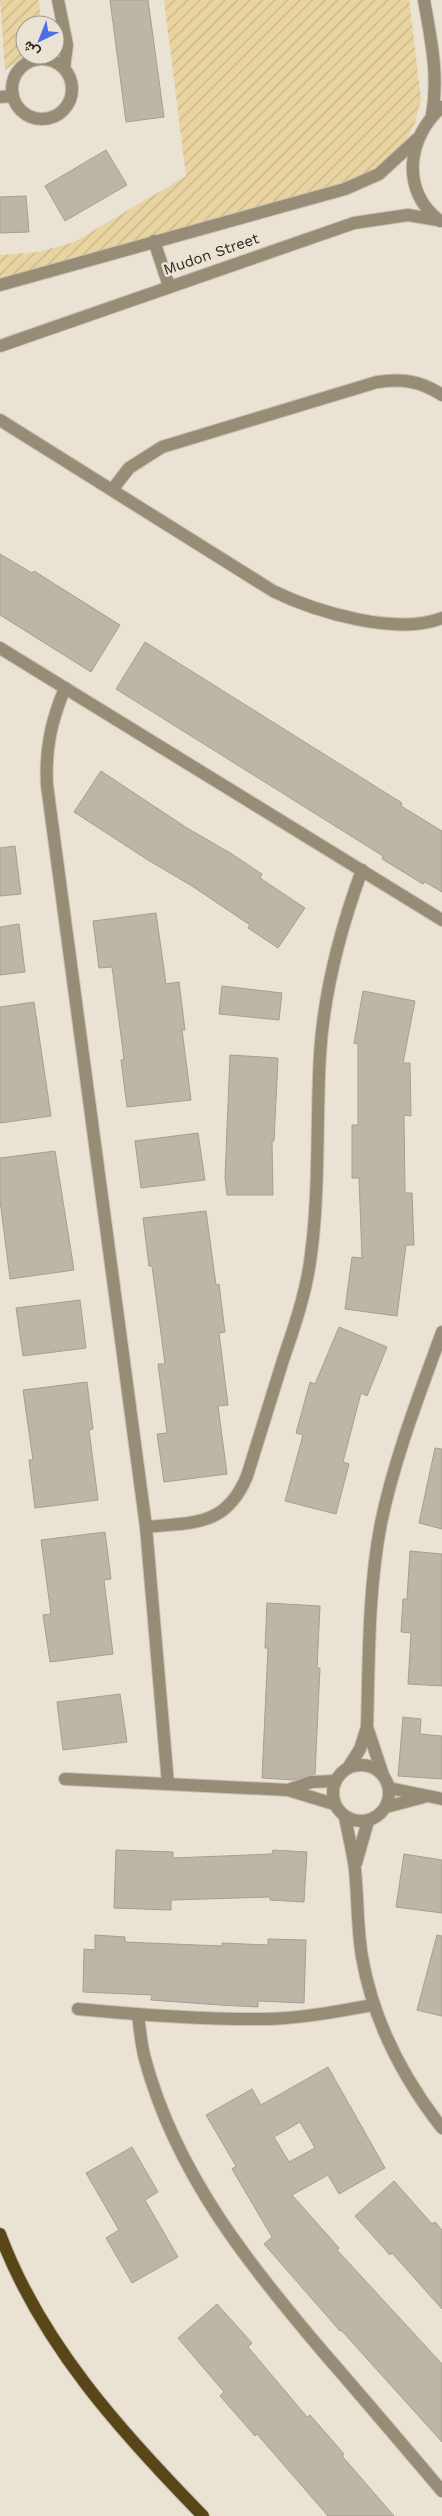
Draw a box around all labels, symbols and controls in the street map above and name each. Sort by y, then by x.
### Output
north arrow [15,15,65,65]
text: ش [19,37,43,61]
street label: Mudon Street [161,229,262,279]

